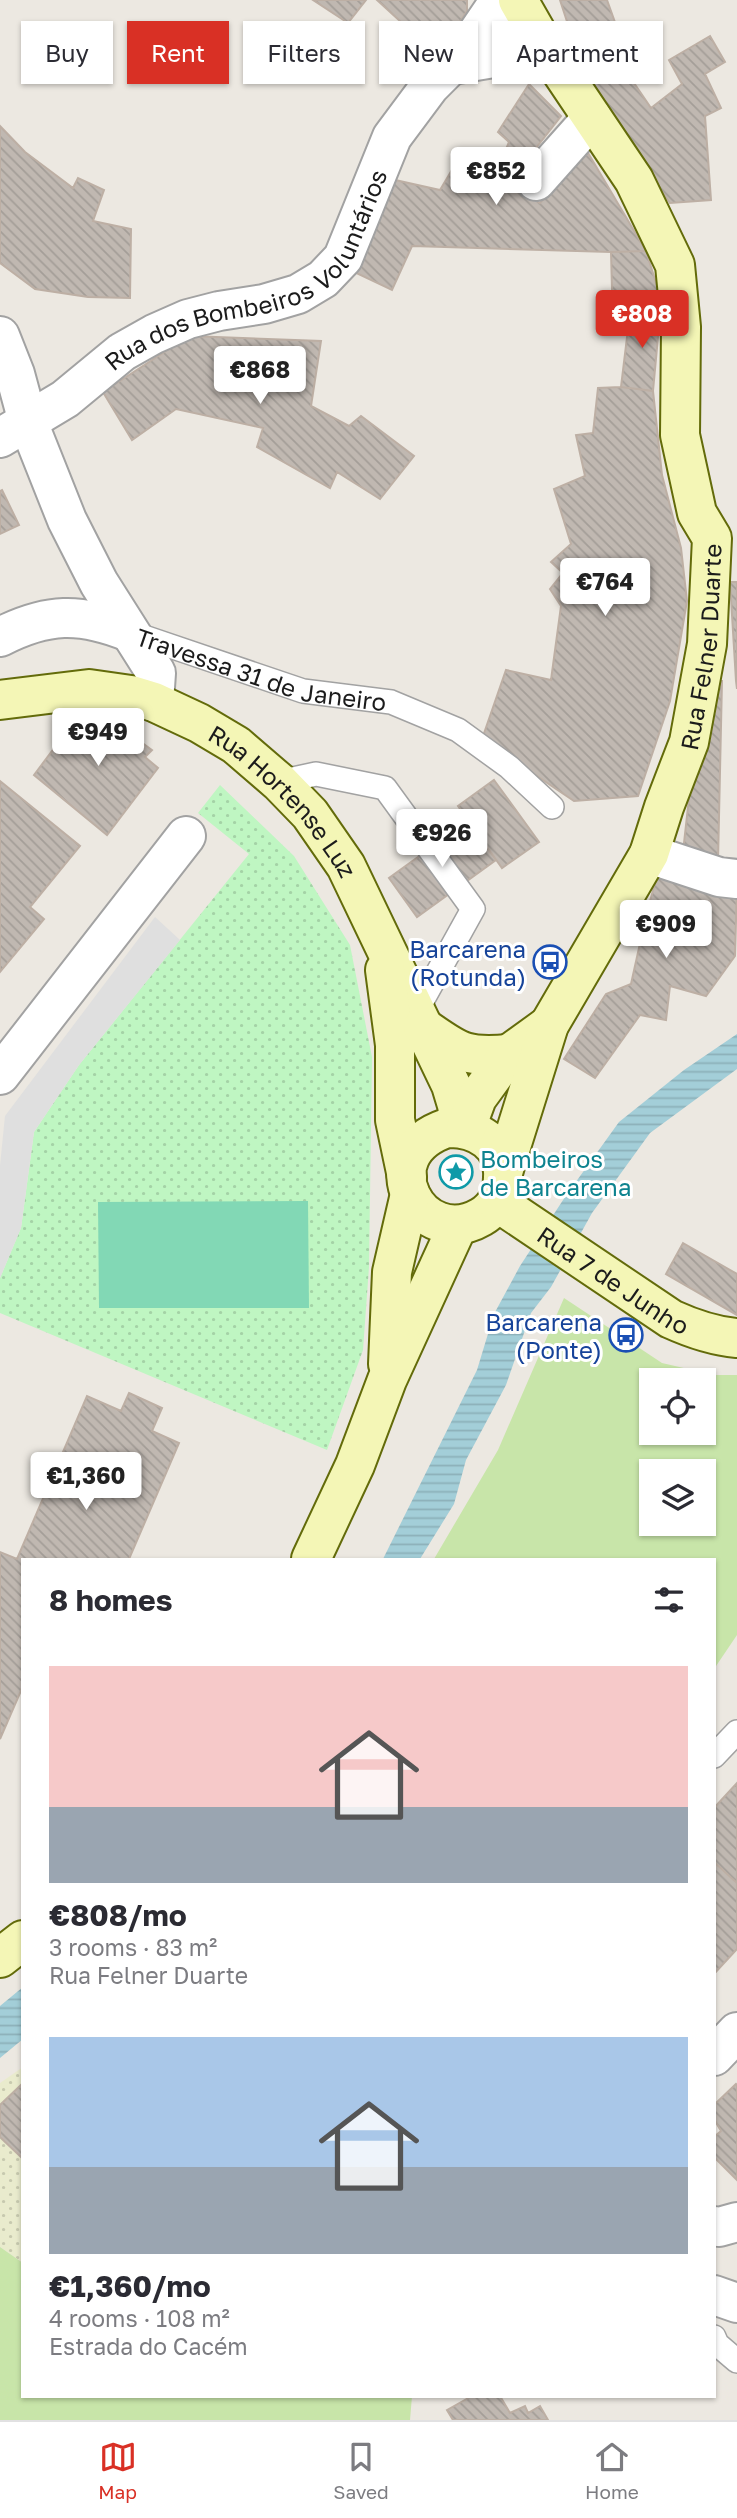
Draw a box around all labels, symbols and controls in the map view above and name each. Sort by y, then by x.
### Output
chip: Buy [21,21,113,84]
chip: Rent [127,21,229,84]
chip: Filters [243,21,365,84]
chip: New [379,21,478,84]
chip: Apartment [492,21,663,84]
pin: €852 [455,148,537,207]
text: €852 [467,156,526,184]
street label: Rua dos Bombeiros Voluntários [98,165,392,375]
pin: €808 [601,290,683,350]
text: €808 [612,299,672,327]
pin: €868 [219,346,301,406]
text: €868 [230,355,290,383]
street label: Rua Felner Duarte [673,543,726,752]
pin: €764 [564,558,646,618]
text: €764 [576,567,634,595]
street label: Travessa 31 de Janeiro [133,621,388,716]
pin: €949 [57,708,139,768]
text: €949 [68,717,128,745]
street label: Rua Hortense Luz [204,718,364,882]
pin: €926 [401,810,483,869]
text: €926 [412,818,472,846]
pin: €909 [625,900,707,960]
text: €909 [636,909,696,937]
place label: Barcarena (Rotunda) [409,934,526,991]
bus stop icon: Barcarena (Rotunda) [531,943,569,981]
place label: Bombeiros de Barcarena [480,1144,631,1201]
place icon: Bombeiros de Barcarena [437,1153,475,1191]
street label: Rua 7 de Junho [532,1219,693,1339]
place label: Barcarena (Ponte) [485,1307,602,1364]
bus stop icon: Barcarena (Ponte) [607,1316,645,1354]
map controls [639,1368,716,1536]
button: locate [639,1368,716,1445]
pin: €1,360 [29,1452,143,1512]
button: layers [639,1459,716,1536]
text: €1,360 [46,1461,126,1489]
icon: filters [650,1581,688,1619]
text: 8 homes [49,1582,173,1618]
icon: home [306,1712,432,1838]
text: €808/mo [49,1897,187,1933]
text: 3 rooms · 83 m² [49,1933,217,1961]
text: Rua Felner Duarte [49,1961,248,1989]
icon: home [306,2083,432,2209]
text: €1,360/mo [49,2268,211,2304]
text: 4 rooms · 108 m² [49,2304,230,2332]
text: Estrada do Cacém [49,2332,248,2360]
tab: Map [98,2438,137,2503]
tab: Saved [333,2438,389,2503]
tab: Home [585,2438,639,2503]

